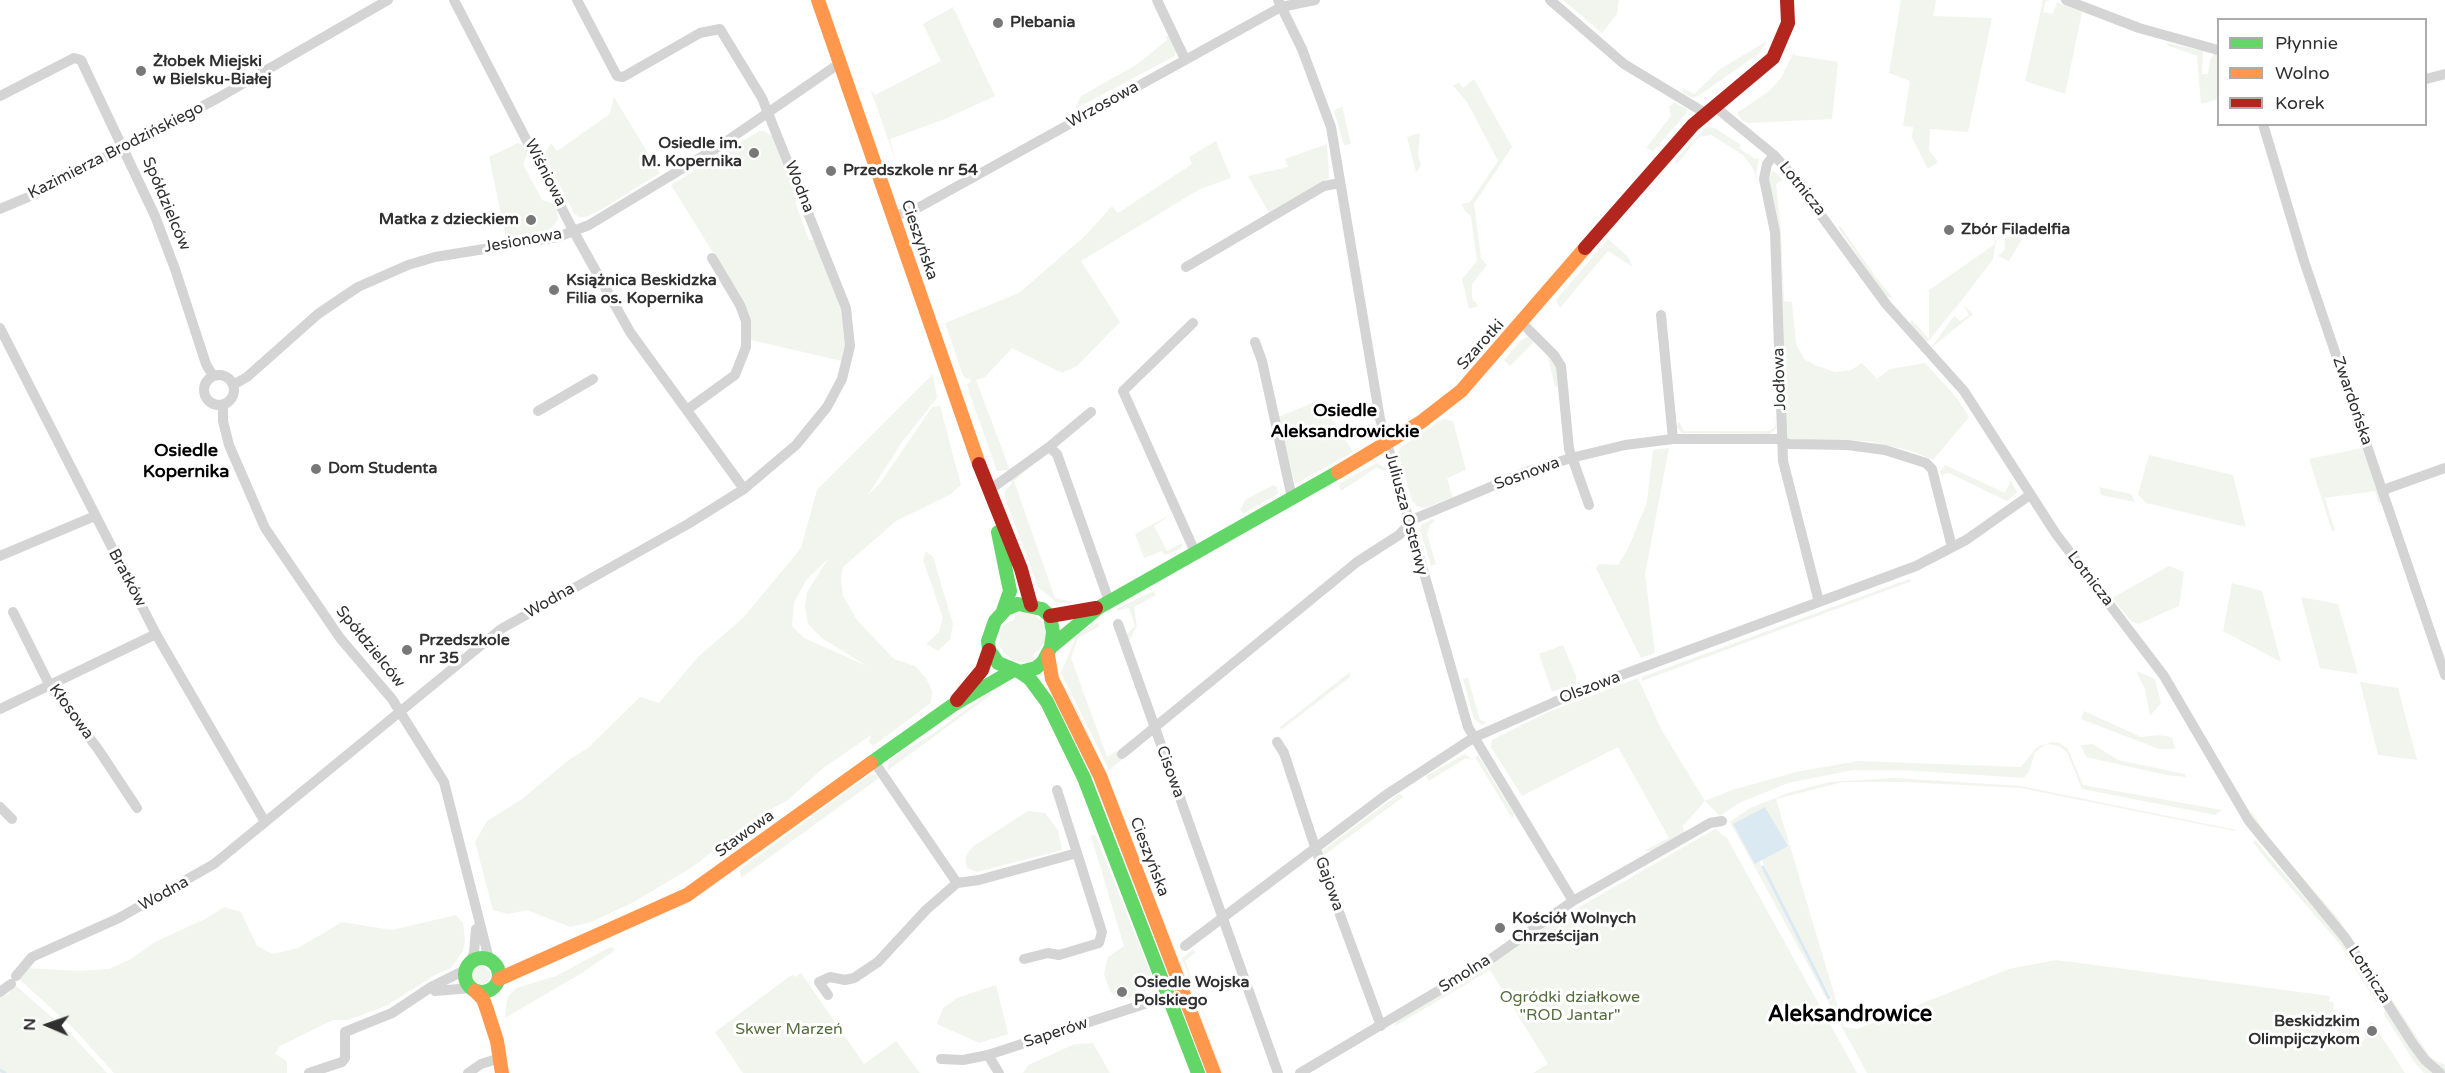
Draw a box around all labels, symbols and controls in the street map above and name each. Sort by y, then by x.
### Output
place label: Plebania [1010,13,1076,33]
marker: Plebania [991,16,1005,30]
legend [2217,18,2427,126]
text: Płynnie [2275,32,2338,54]
place label: Żłobek Miejski w Bielsku-Białej [153,52,272,90]
text: Wolno [2275,62,2330,84]
marker: Żłobek Miejski w Bielsku-Białej [134,64,148,78]
street label: Wrzosowa [1064,77,1142,133]
text: Korek [2275,92,2325,114]
street label: Kazimierza Brodzińskiego [25,98,207,204]
place label: Osiedle im. M. Kopernika [641,134,742,172]
street label: Wiśniowa [520,136,570,210]
marker: Osiedle im. M. Kopernika [747,146,761,160]
street label: Spółdzielców [138,154,194,254]
street label: Wodna [780,158,818,216]
street label: Lotnicza [1774,158,1830,220]
place label: Przedszkole nr 54 [843,161,978,181]
marker: Przedszkole nr 54 [824,164,838,178]
street label: Cieszyńska [896,197,942,283]
place label: Matka z dzieckiem [379,210,519,230]
marker: Matka z dzieckiem [524,213,538,227]
place label: Zbór Filadelfia [1961,220,2070,240]
marker: Zbór Filadelfia [1942,223,1956,237]
street label: Jesionowa [483,225,563,257]
place label: Książnica Beskidzka Filia os. Kopernika [566,271,717,309]
marker: Książnica Beskidzka Filia os. Kopernika [547,283,561,297]
street label: Szarotki [1453,316,1509,374]
street label: Jodłowa [1769,347,1791,411]
street label: Zwardońska [2328,354,2376,448]
district label: Osiedle Aleksandrowickie [1270,400,1420,442]
district label: Osiedle Kopernika [143,440,229,482]
street label: Juliusza Osterwy [1380,450,1432,578]
street label: Sosnowa [1492,453,1562,495]
place label: Dom Studenta [328,459,437,479]
marker: Dom Studenta [309,462,323,476]
street label: Bratków [104,546,150,610]
street label: Lotnicza [2063,548,2117,610]
street label: Wodna [522,579,578,623]
street label: Spółdzielców [331,602,409,692]
place label: Przedszkole nr 35 [419,631,510,669]
marker: Przedszkole nr 35 [400,643,414,657]
street label: Olszowa [1557,668,1623,708]
street label: Kłosowa [45,681,97,743]
street label: Cisowa [1152,743,1188,801]
street label: Stawowa [712,806,778,862]
street label: Cieszyńska [1125,815,1173,899]
street label: Gajowa [1310,854,1348,914]
street label: Wodna [136,873,192,915]
place label: Kościół Wolnych Chrześcijan [1512,909,1636,947]
marker: Kościół Wolnych Chrześcijan [1493,921,1507,935]
street label: Lotnicza [2343,943,2395,1007]
street label: Smolna [1436,951,1494,997]
place label: Osiedle Wojska Polskiego [1134,973,1249,1011]
marker: Osiedle Wojska Polskiego [1115,985,1129,999]
park label: Ogródki działkowe "ROD Jantar" [1500,988,1640,1026]
north arrow [18,995,78,1055]
district label: Aleksandrowice [1768,1002,1932,1028]
place label: Beskidzkim Olimpijczykom [2248,1012,2360,1050]
street label: Saperów [1022,1014,1090,1052]
text: N [20,1018,40,1031]
park label: Skwer Marzeń [735,1020,843,1040]
marker: Beskidzkim Olimpijczykom [2365,1024,2379,1038]

